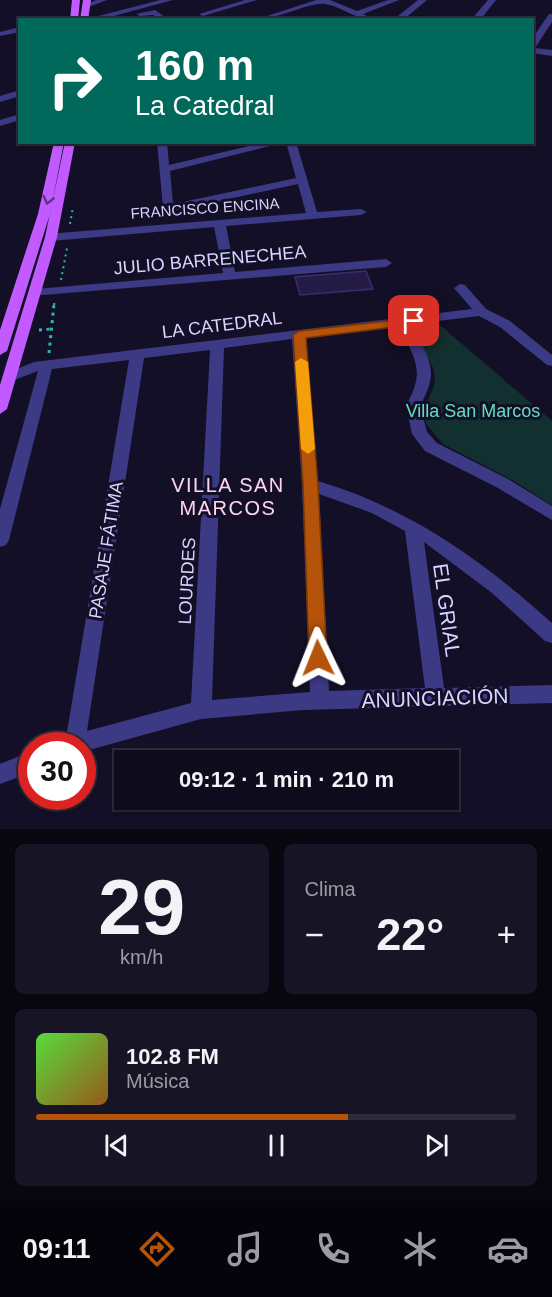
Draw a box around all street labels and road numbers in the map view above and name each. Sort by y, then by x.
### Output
street label: FRANCISCO ENCINA [130,194,280,222]
street label: JULIO BARRENECHEA [113,242,307,278]
street label: LA CATEDRAL [161,308,283,342]
street label: PASAJE FÁTIMA [85,480,127,620]
street label: LOURDES [175,537,199,625]
street label: EL GRIAL [429,562,465,658]
street label: ANUNCIACIÓN [361,684,509,712]

